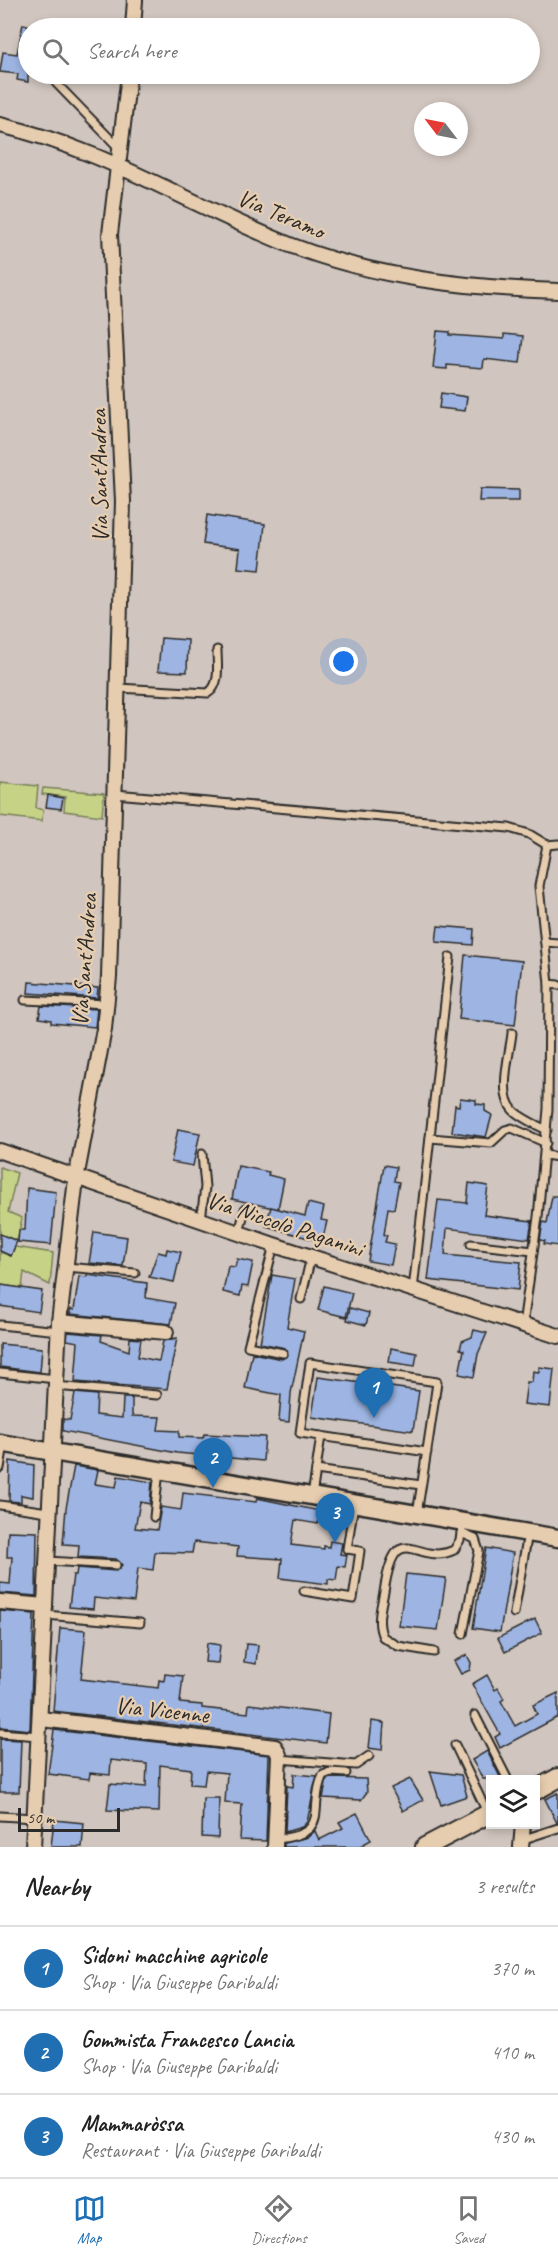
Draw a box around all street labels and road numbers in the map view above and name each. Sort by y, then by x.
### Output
street label: Via Teramo [233,182,331,247]
street label: Via Sant'Andrea [83,408,115,543]
street label: Via Sant'Andrea [64,891,104,1027]
street label: Via Niccolò Paganini [203,1185,369,1264]
street label: Via Vicenne [114,1690,212,1730]

